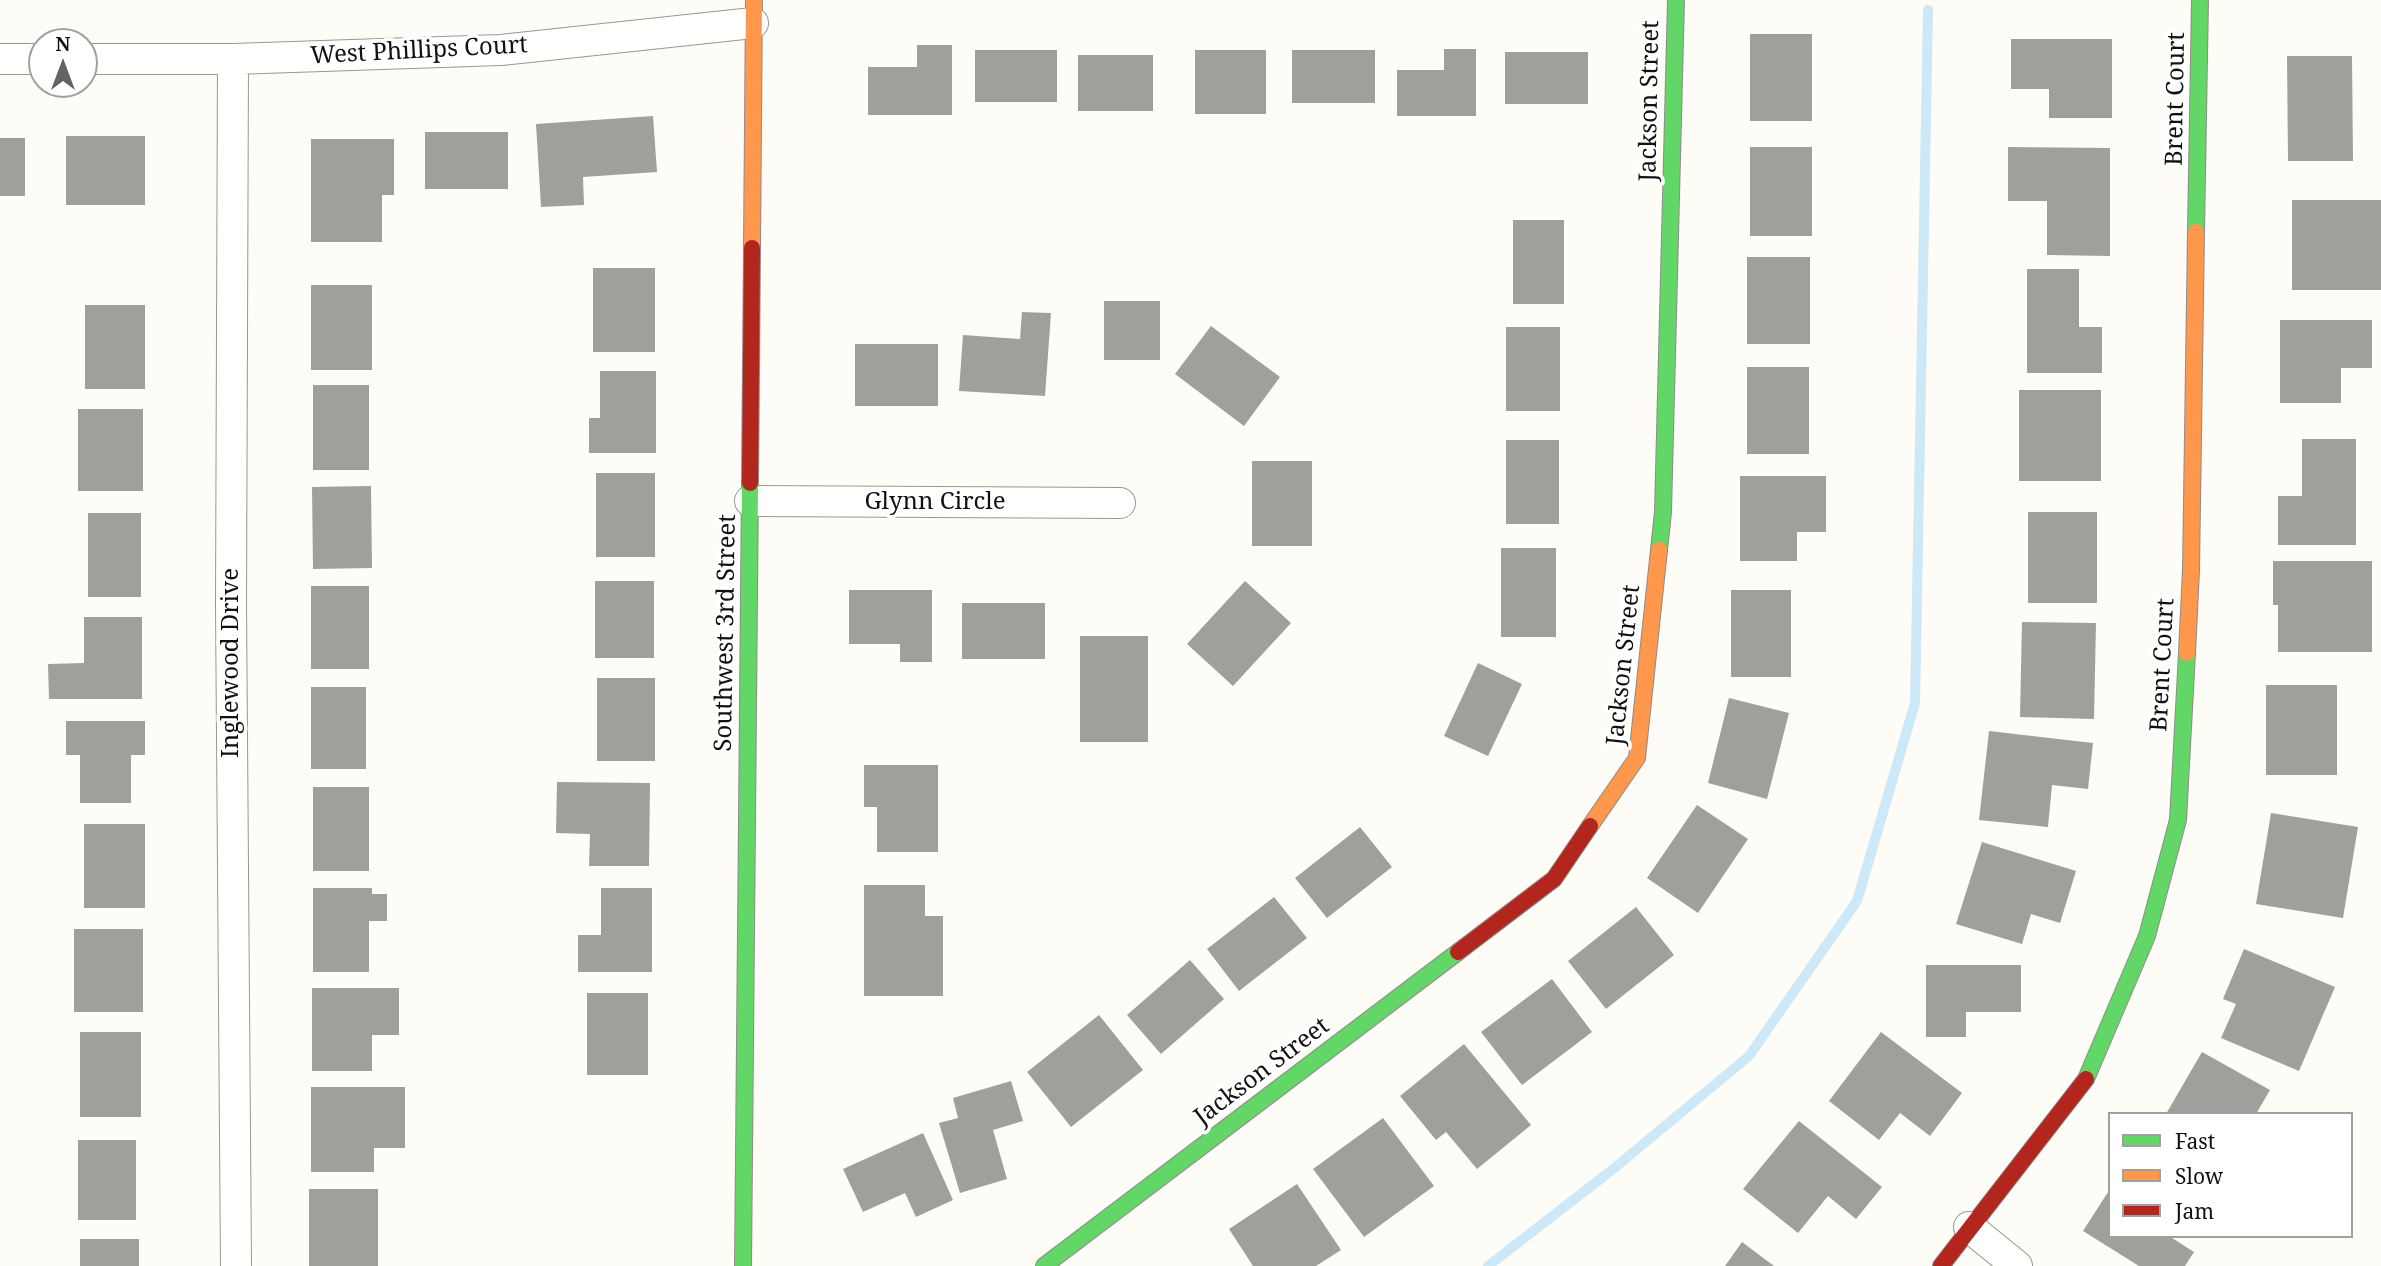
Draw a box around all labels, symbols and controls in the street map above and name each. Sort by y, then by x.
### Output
street label: Jackson Street [1634,20,1666,182]
north arrow [28,28,98,98]
text: N [56,31,70,57]
street label: West Phillips Court [310,31,528,71]
street label: Brent Court [2160,32,2192,166]
street label: Glynn Circle [864,488,1006,516]
street label: Southwest 3rd Street [710,514,742,752]
street label: Inglewood Drive [217,568,245,758]
street label: Jackson Street [1601,583,1647,747]
street label: Brent Court [2145,598,2181,732]
street label: Jackson Street [1189,1012,1335,1132]
legend [2108,1112,2353,1238]
text: Fast [2175,1127,2215,1155]
text: Slow [2175,1162,2223,1190]
text: Jam [2175,1197,2214,1225]

